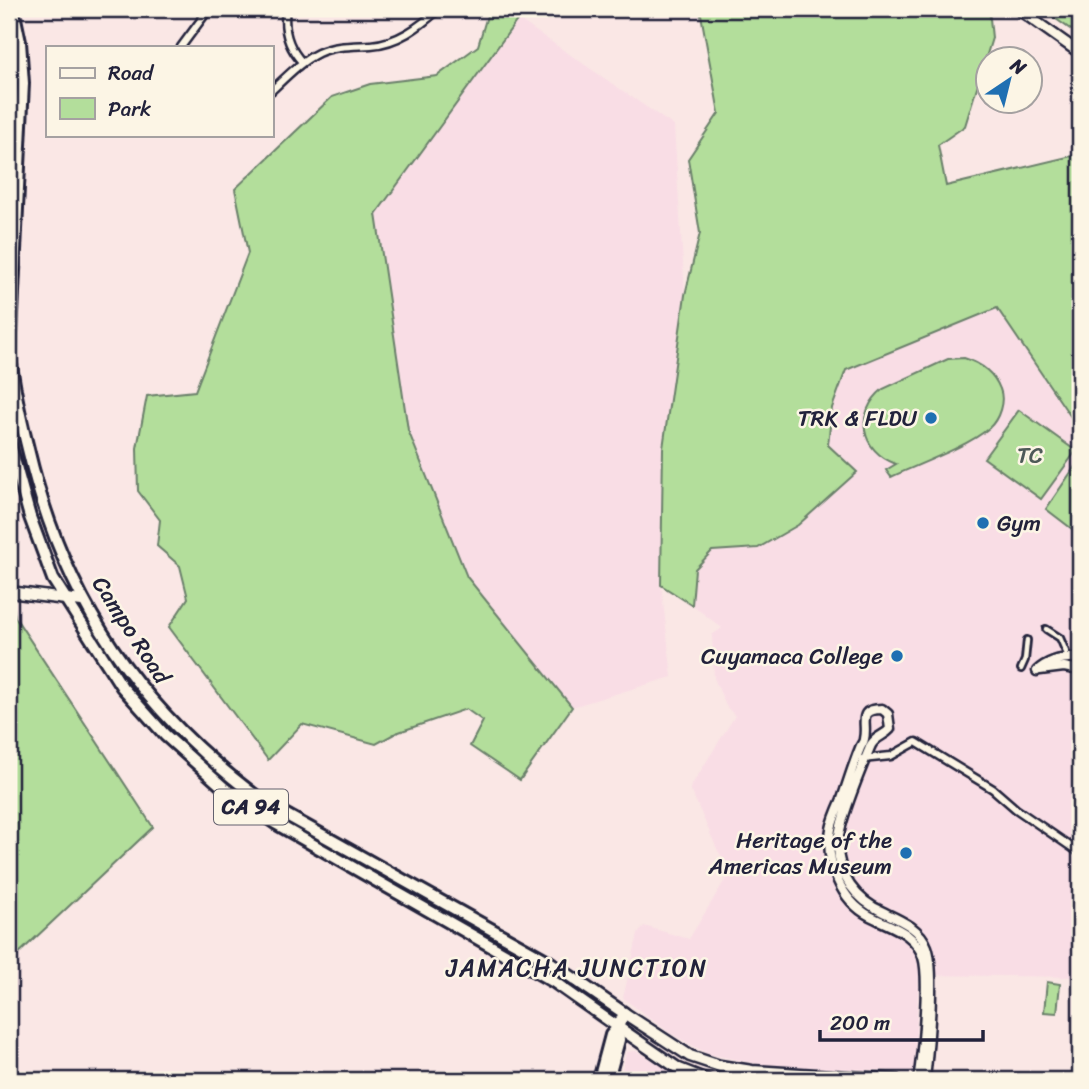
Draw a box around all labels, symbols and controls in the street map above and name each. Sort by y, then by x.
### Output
legend [46,46,273,136]
north arrow [974,46,1044,116]
text: N [1003,49,1034,84]
text: Road [108,54,155,92]
text: Park [108,90,151,128]
place label: TRK & FLDU [798,398,918,439]
marker: TRK & FLDU [923,410,939,426]
park label: TC [1017,435,1043,476]
place label: Gym [997,503,1041,544]
marker: Gym [975,515,991,531]
street label: Campo Road [80,568,183,694]
place label: Cuyamaca College [701,636,883,677]
marker: Cuyamaca College [889,648,905,664]
road number: CA 94 [214,790,288,824]
place label: Heritage of the Americas Museum [708,820,892,887]
marker: Heritage of the Americas Museum [898,845,914,861]
district label: JAMACHA JUNCTION [445,947,708,989]
scale bar [820,998,982,1042]
text: 200 m [830,1004,890,1042]

